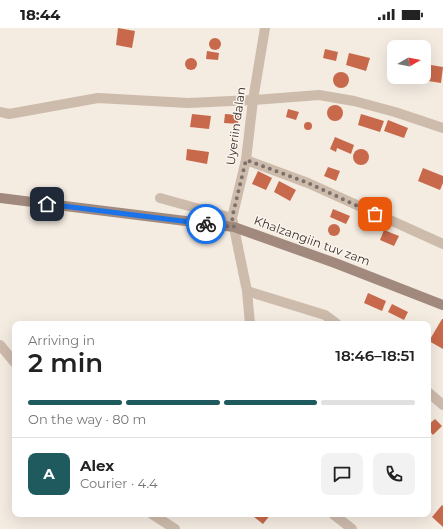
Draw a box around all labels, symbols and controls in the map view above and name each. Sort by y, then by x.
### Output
text: 18:44 [20,5,60,24]
north arrow [387,40,431,84]
map controls [387,40,431,84]
street label: Uyeriin dalan [223,86,248,166]
pin [30,187,64,221]
icon: home [36,193,58,215]
pin [358,197,392,231]
icon: bag [364,203,386,225]
courier [186,204,226,244]
street label: Khalzangiin tuv zam [252,212,372,269]
icon: bike [195,213,217,235]
text: Arriving in [28,332,95,348]
text: 18:46–18:51 [335,346,415,365]
text: 2 min [28,347,103,379]
text: On the way · 80 m [28,411,146,427]
button: chat [321,453,363,495]
button: phone [373,453,415,495]
text: Alex [80,456,114,475]
text: A [43,464,55,483]
text: Courier · 4.4 [80,475,158,491]

